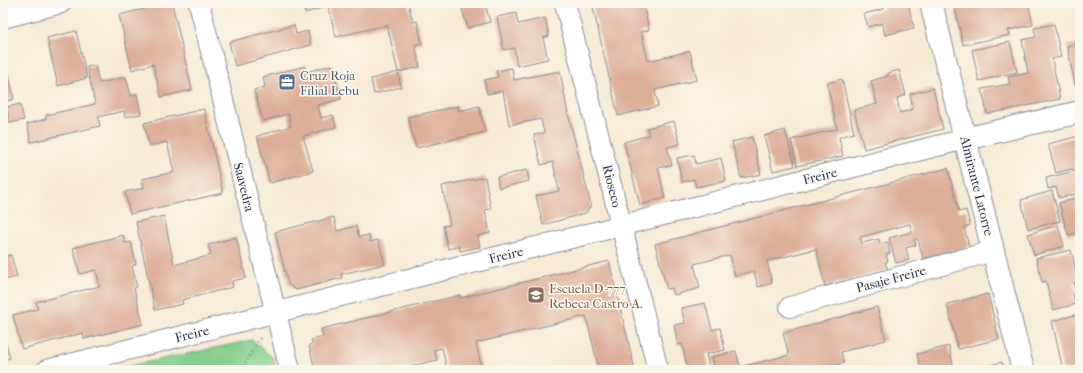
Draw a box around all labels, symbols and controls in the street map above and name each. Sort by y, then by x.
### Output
place label: Cruz Roja Filial Lebu [300,68,360,98]
office icon: Cruz Roja Filial Lebu [277,72,297,92]
street label: Almirante Latorre [957,134,997,238]
street label: Saavedra [231,161,258,214]
street label: Rioseco [599,163,625,209]
street label: Freire [801,164,839,187]
street label: Freire [487,243,525,266]
street label: Pasaje Freire [854,262,928,296]
place label: Escuela D-777 Rebeca Castro A. [549,281,643,311]
school or university icon: Escuela D-777 Rebeca Castro A. [526,285,546,305]
street label: Freire [173,322,211,345]

